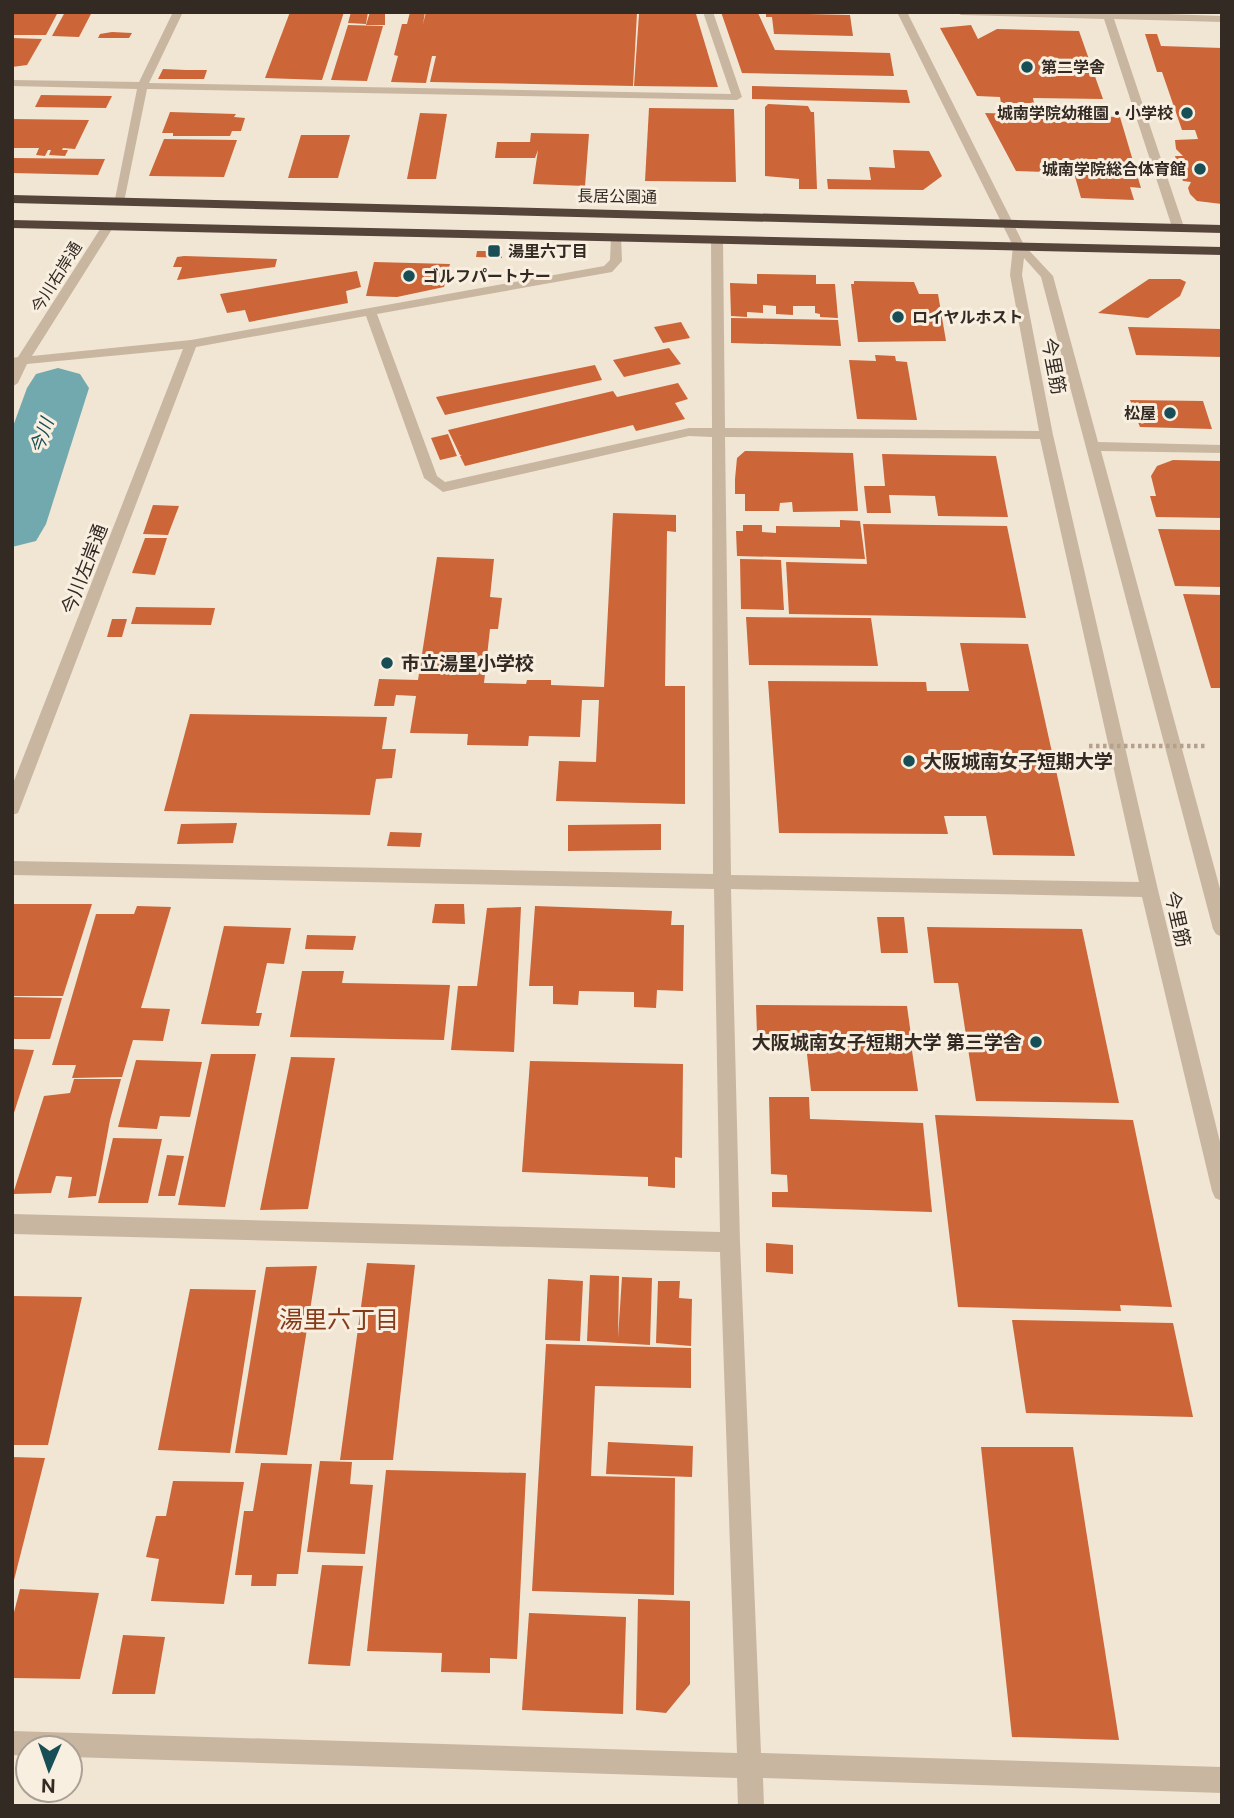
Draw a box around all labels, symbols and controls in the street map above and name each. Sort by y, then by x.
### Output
place label: 第二学舎 [1041,58,1105,77]
marker: 第二学舎 [1019,59,1035,75]
place label: 城南学院幼稚園・小学校 [997,104,1173,123]
marker: 城南学院幼稚園・小学校 [1179,105,1195,121]
place label: 城南学院総合体育館 [1042,160,1186,179]
marker: 城南学院総合体育館 [1192,161,1208,177]
street label: 長居公園通 [577,186,657,207]
street label: 今川右岸通 [27,238,86,316]
place label: 湯里六丁目 [508,242,588,261]
marker: 湯里六丁目 [486,243,502,259]
place label: ゴルフパートナー [423,267,551,286]
marker: ゴルフパートナー [401,268,417,284]
place label: ロイヤルホスト [912,308,1024,327]
marker: ロイヤルホスト [890,309,906,325]
street label: 今里筋 [1038,336,1070,396]
place label: 松屋 [1124,404,1156,423]
marker: 松屋 [1162,405,1178,421]
water label: 今川 [26,414,58,456]
street label: 今川左岸通 [57,521,111,617]
place label: 市立湯里小学校 [401,652,534,674]
marker: 市立湯里小学校 [379,655,395,671]
place label: 大阪城南女子短期大学 [923,750,1113,772]
marker: 大阪城南女子短期大学 [901,753,917,769]
street label: 今里筋 [1161,889,1195,949]
place label: 大阪城南女子短期大学 第三学舎 [752,1031,1022,1053]
marker: 大阪城南女子短期大学 第三学舎 [1028,1034,1044,1050]
district label: 湯里六丁目 [279,1305,399,1333]
north arrow [14,1734,84,1804]
text: N [41,1775,56,1797]

